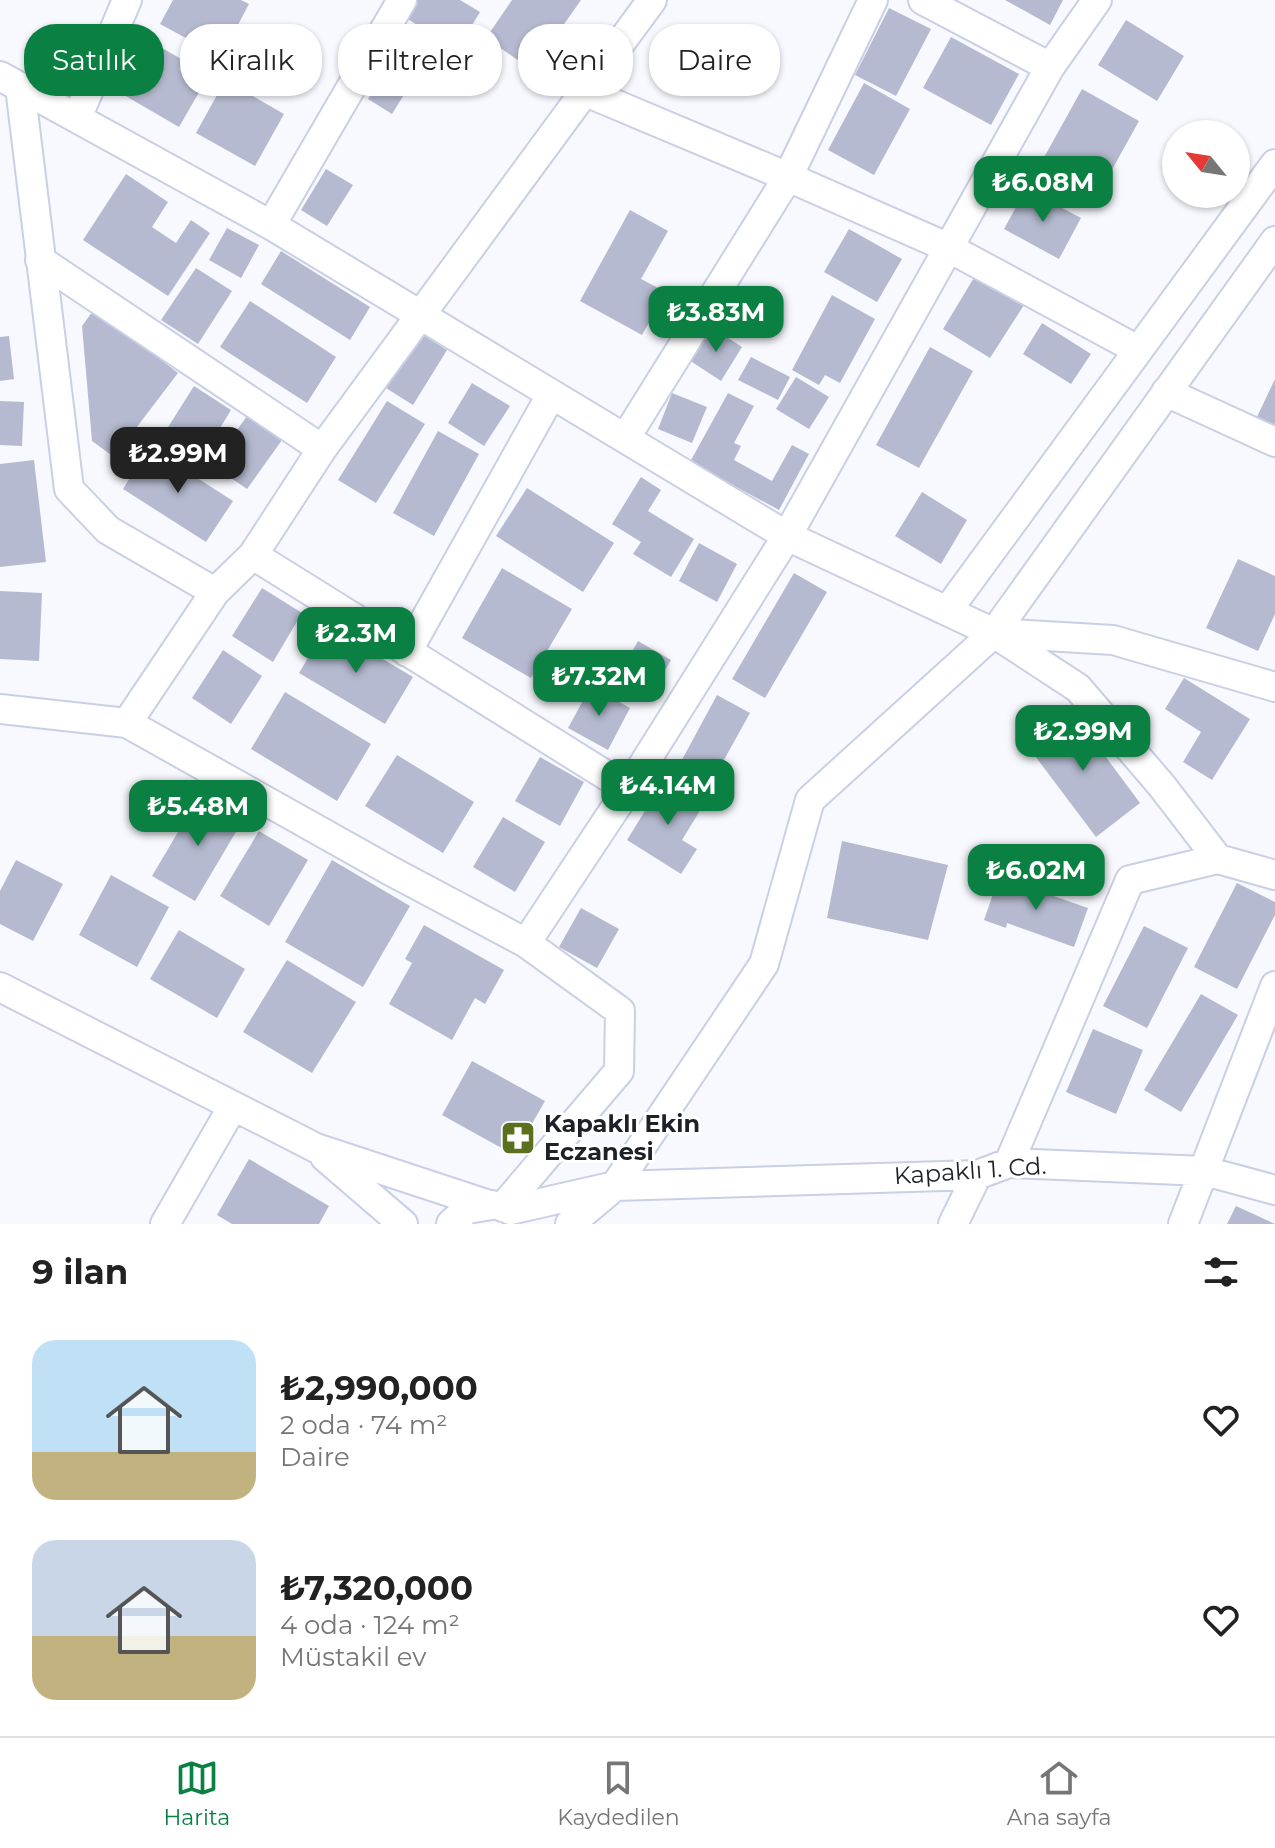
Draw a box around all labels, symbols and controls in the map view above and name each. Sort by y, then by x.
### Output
chip: Satılık [24,24,164,96]
chip: Kiralık [180,24,322,96]
chip: Filtreler [338,24,502,96]
chip: Yeni [518,24,633,96]
chip: Daire [649,24,780,96]
north arrow [1162,120,1250,208]
map controls [1162,120,1250,208]
pin: ₺6.08M [978,156,1108,224]
text: ₺6.08M [992,166,1094,198]
pin: ₺3.83M [651,286,781,354]
text: ₺3.83M [667,296,765,328]
pin: ₺2.99M [113,427,243,495]
text: ₺2.99M [128,437,228,469]
pin: ₺2.3M [300,607,412,675]
text: ₺2.3M [315,617,397,649]
pin: ₺7.32M [534,650,664,718]
text: ₺7.32M [551,660,647,692]
pin: ₺2.99M [1018,705,1148,773]
text: ₺2.99M [1033,715,1133,747]
pin: ₺4.14M [603,759,733,827]
text: ₺4.14M [619,769,717,801]
pin: ₺5.48M [133,780,263,848]
text: ₺5.48M [147,790,249,822]
pin: ₺6.02M [971,844,1101,912]
text: ₺6.02M [986,854,1086,886]
place label: Kapaklı Ekin Eczanesi [544,1109,700,1166]
pharmacy icon: Kapaklı Ekin Eczanesi [499,1119,537,1157]
street label: Kapaklı 1. Cd. [893,1151,1047,1190]
icon: filters [1199,1250,1243,1294]
text: 9 ilan [32,1251,128,1293]
text: ₺2,990,000 [280,1367,478,1409]
icon: home [96,1372,192,1468]
icon: heart [1199,1398,1243,1442]
text: 2 oda · 74 m² [280,1409,447,1441]
text: Daire [280,1441,350,1473]
text: ₺7,320,000 [280,1567,473,1609]
icon: home [96,1572,192,1668]
icon: heart [1199,1598,1243,1642]
text: 4 oda · 124 m² [280,1609,460,1641]
text: Müstakil ev [280,1641,426,1673]
tab: Harita [163,1756,230,1831]
tab: Kaydedilen [557,1756,680,1831]
tab: Ana sayfa [1007,1756,1112,1831]

